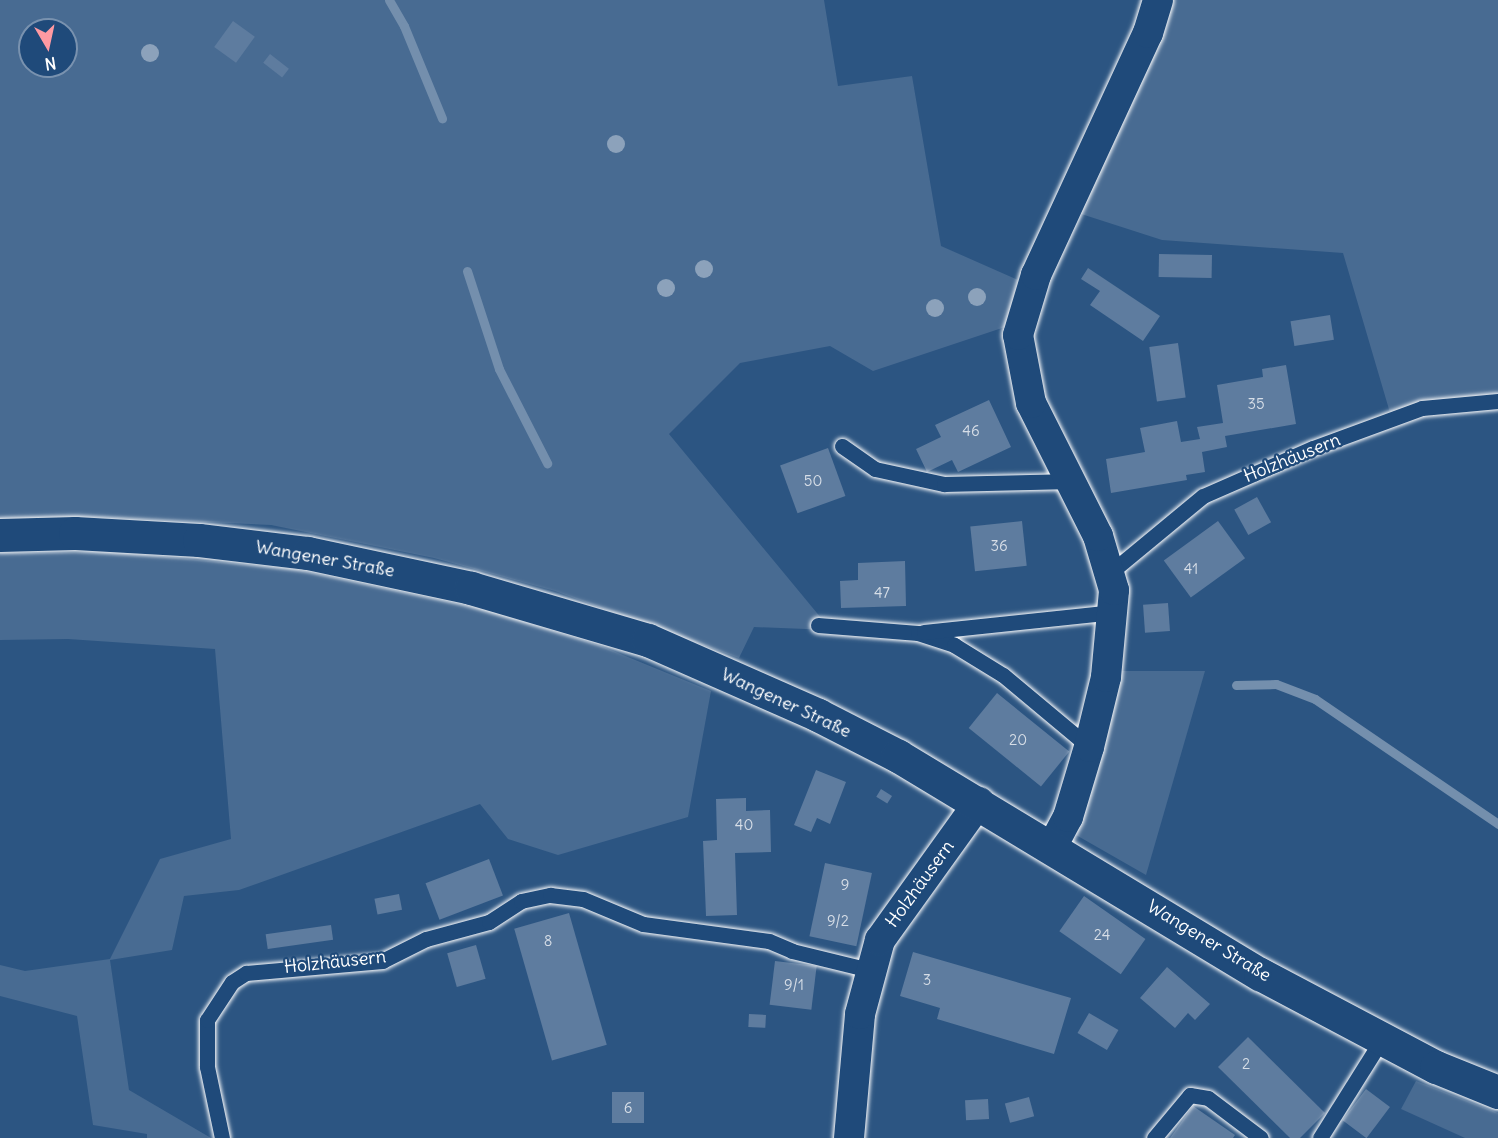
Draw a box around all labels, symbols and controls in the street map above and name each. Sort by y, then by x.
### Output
north arrow [18,18,78,78]
text: N [43,53,58,75]
house number: 35 [1247,395,1265,413]
house number: 46 [962,422,980,440]
street label: Holzhäusern [1240,429,1344,487]
house number: 50 [804,472,822,490]
street label: Wangener Straße [254,536,396,582]
house number: 36 [990,537,1008,555]
house number: 41 [1184,560,1198,578]
house number: 47 [874,584,890,602]
street label: Wangener Straße [718,663,854,743]
house number: 20 [1009,731,1027,749]
house number: 40 [735,816,753,834]
street label: Holzhäusern [881,836,959,932]
house number: 9 [841,876,849,894]
street label: Wangener Straße [1143,896,1275,986]
house number: 9/2 [827,912,849,930]
house number: 24 [1094,926,1110,944]
house number: 8 [544,932,552,950]
street label: Holzhäusern [283,946,387,978]
house number: 3 [923,971,931,989]
house number: 9/1 [784,976,804,994]
house number: 2 [1242,1055,1250,1073]
house number: 6 [624,1099,632,1117]

